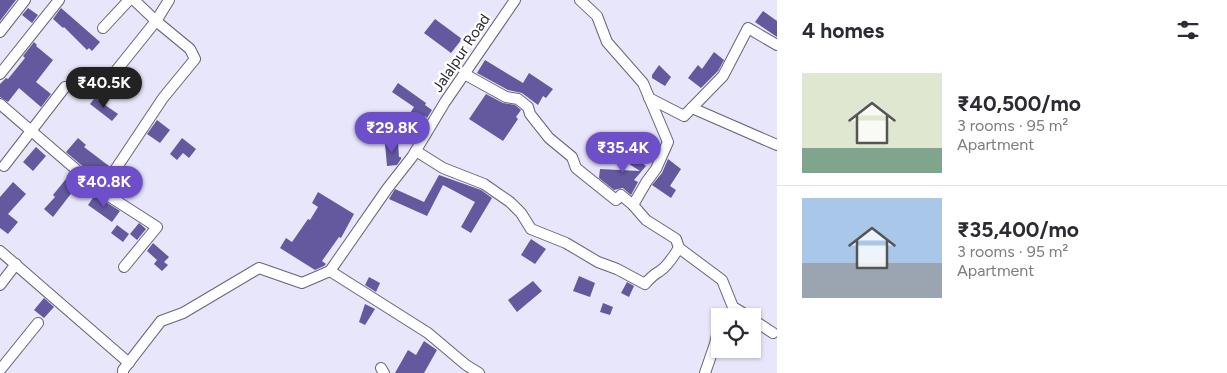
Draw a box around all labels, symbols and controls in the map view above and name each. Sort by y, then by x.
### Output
street label: Jalalpur Road [428,11,494,95]
icon: filters [1174,16,1202,44]
text: 4 homes [802,18,884,43]
pin: ₹40.5K [63,66,145,109]
text: ₹40.5K [77,73,131,92]
text: ₹40,500/mo [957,91,1081,116]
icon: home [842,93,902,153]
pin: ₹29.8K [351,112,433,154]
text: 3 rooms · 95 m² [957,116,1068,135]
text: ₹29.8K [366,118,418,137]
pin: ₹35.4K [582,132,664,174]
text: Apartment [957,135,1034,154]
text: ₹35.4K [597,138,649,157]
pin: ₹40.8K [63,166,145,208]
text: ₹40.8K [77,172,131,191]
text: ₹35,400/mo [957,217,1079,242]
icon: home [842,218,902,278]
text: 3 rooms · 95 m² [957,242,1068,261]
text: Apartment [957,261,1034,280]
map controls [711,308,761,358]
button: locate [711,308,761,358]

